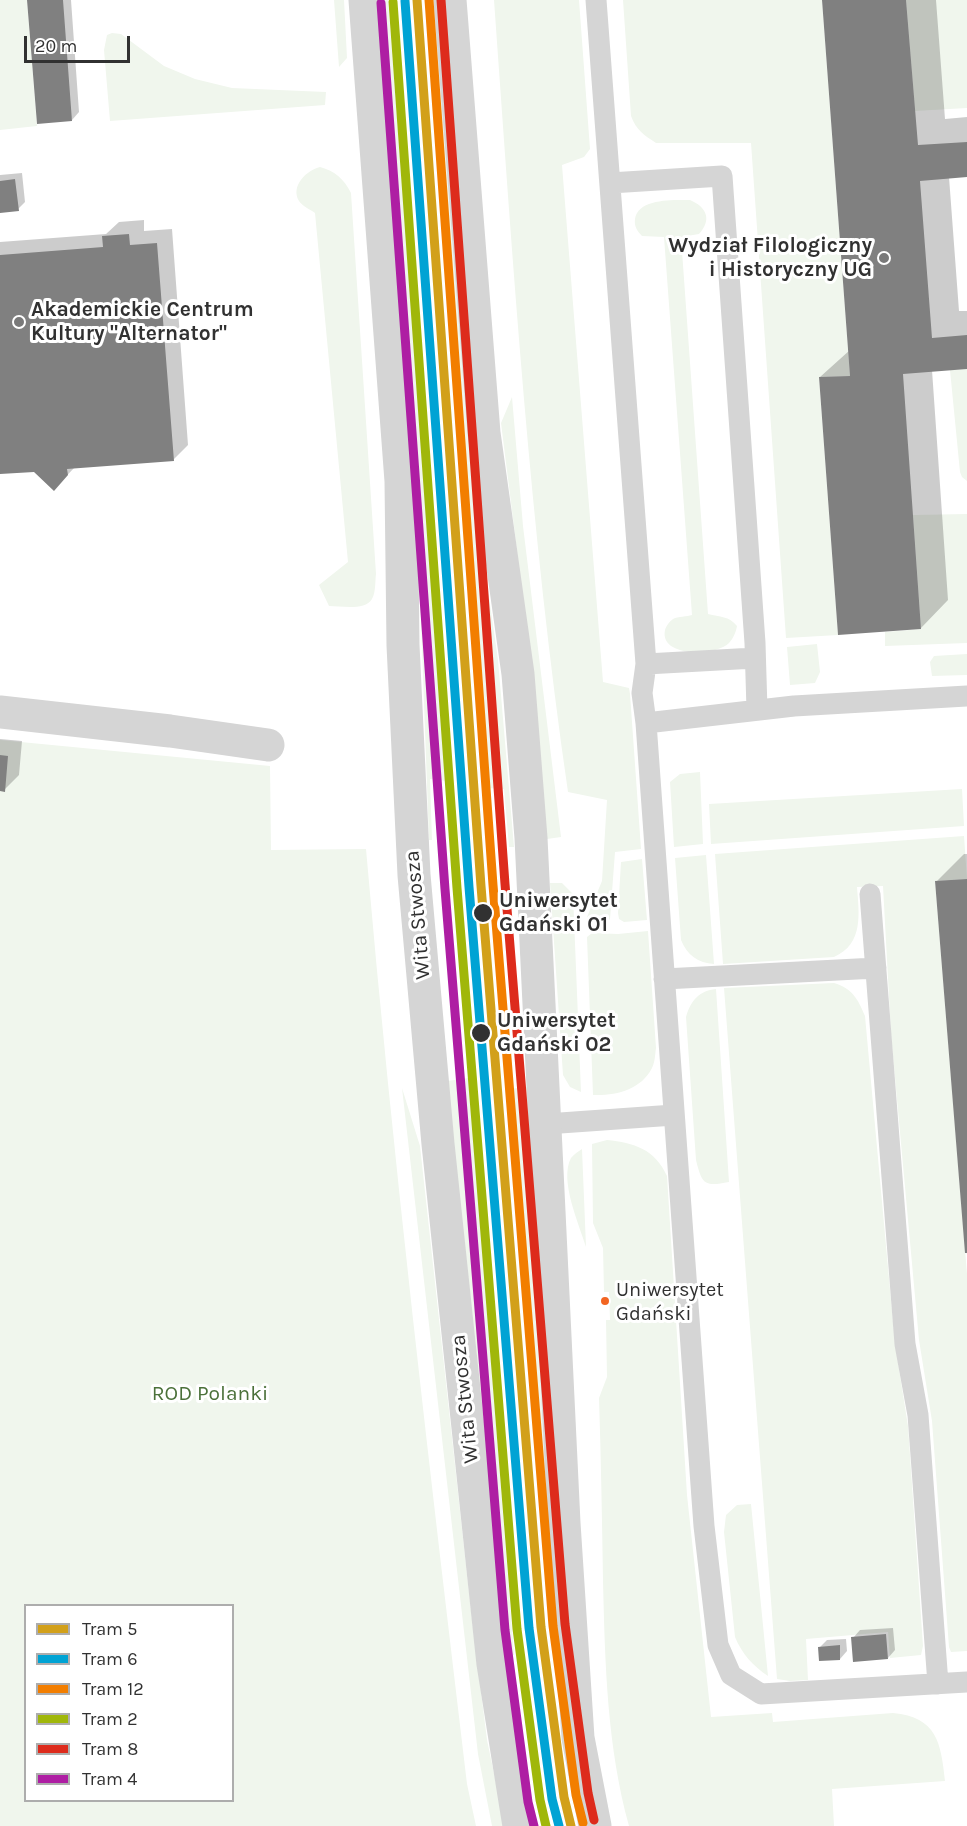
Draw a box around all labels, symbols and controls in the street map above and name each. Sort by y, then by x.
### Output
scale bar [27,24,134,62]
text: 20 m [35,35,77,57]
place label: Wydział Filologiczny i Historyczny UG [668,233,872,283]
marker: Wydział Filologiczny i Historyczny UG [877,251,891,265]
place label: Akademickie Centrum Kultury "Alternator" [31,297,254,347]
marker: Akademickie Centrum Kultury "Alternator" [12,315,26,329]
street label: Wita Stwosza [400,849,436,981]
place label: Uniwersytet Gdański 01 [499,888,618,938]
marker: Uniwersytet Gdański 01 [472,902,494,924]
place label: Uniwersytet Gdański 02 [497,1008,616,1058]
marker: Uniwersytet Gdański 02 [470,1022,492,1044]
place label: Uniwersytet Gdański [616,1278,724,1325]
marker: Uniwersytet Gdański [599,1295,611,1307]
street label: Wita Stwosza [446,1333,484,1465]
park label: ROD Polanki [152,1381,268,1407]
legend [24,1604,234,1802]
text: Tram 5 [82,1618,137,1640]
text: Tram 6 [82,1648,138,1670]
text: Tram 12 [82,1678,144,1700]
text: Tram 2 [82,1708,138,1730]
text: Tram 8 [82,1738,138,1760]
text: Tram 4 [82,1768,137,1790]

